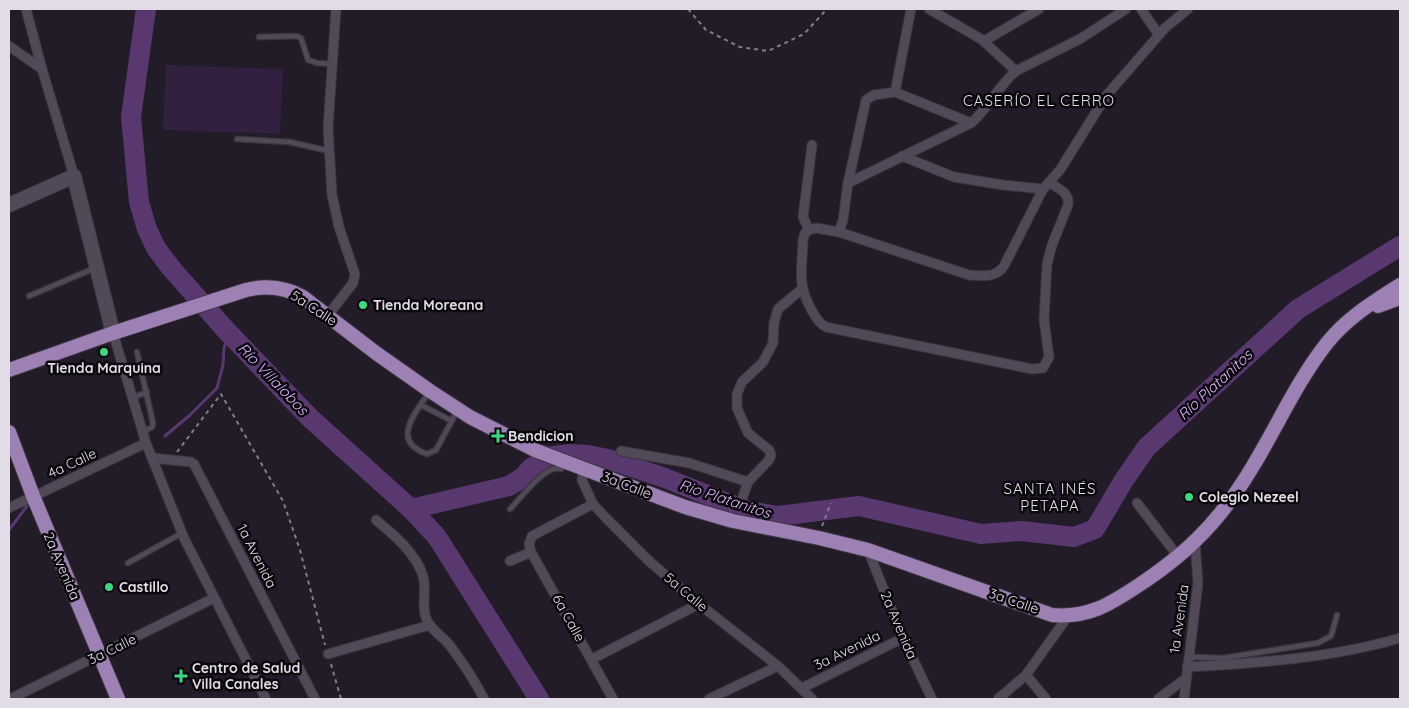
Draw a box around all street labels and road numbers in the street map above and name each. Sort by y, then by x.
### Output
street label: 5a Calle [287,286,341,330]
street label: 4a Calle [45,444,99,482]
street label: 3a Calle [600,467,654,503]
street label: 1a Avenida [233,521,281,591]
street label: 2a Avenida [40,529,84,603]
street label: 5a Calle [660,568,712,616]
street label: 1a Avenida [1165,583,1193,655]
street label: 3a Calle [987,584,1041,618]
street label: 2a Avenida [877,588,921,662]
street label: 6a Calle [549,591,589,645]
street label: 3a Avenida [811,626,883,674]
street label: 3a Calle [85,630,139,668]

